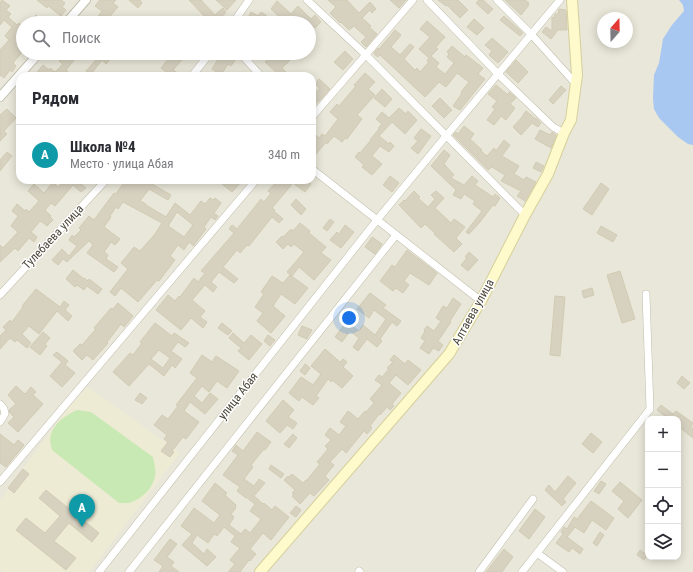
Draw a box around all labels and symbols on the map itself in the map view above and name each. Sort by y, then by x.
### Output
north arrow [597,12,633,48]
street label: Тулебаева улица [20,202,87,272]
street label: Алтаева улица [449,276,497,347]
your location [339,308,359,328]
street label: улица Абая [215,370,261,422]
pin: A [69,494,95,527]

